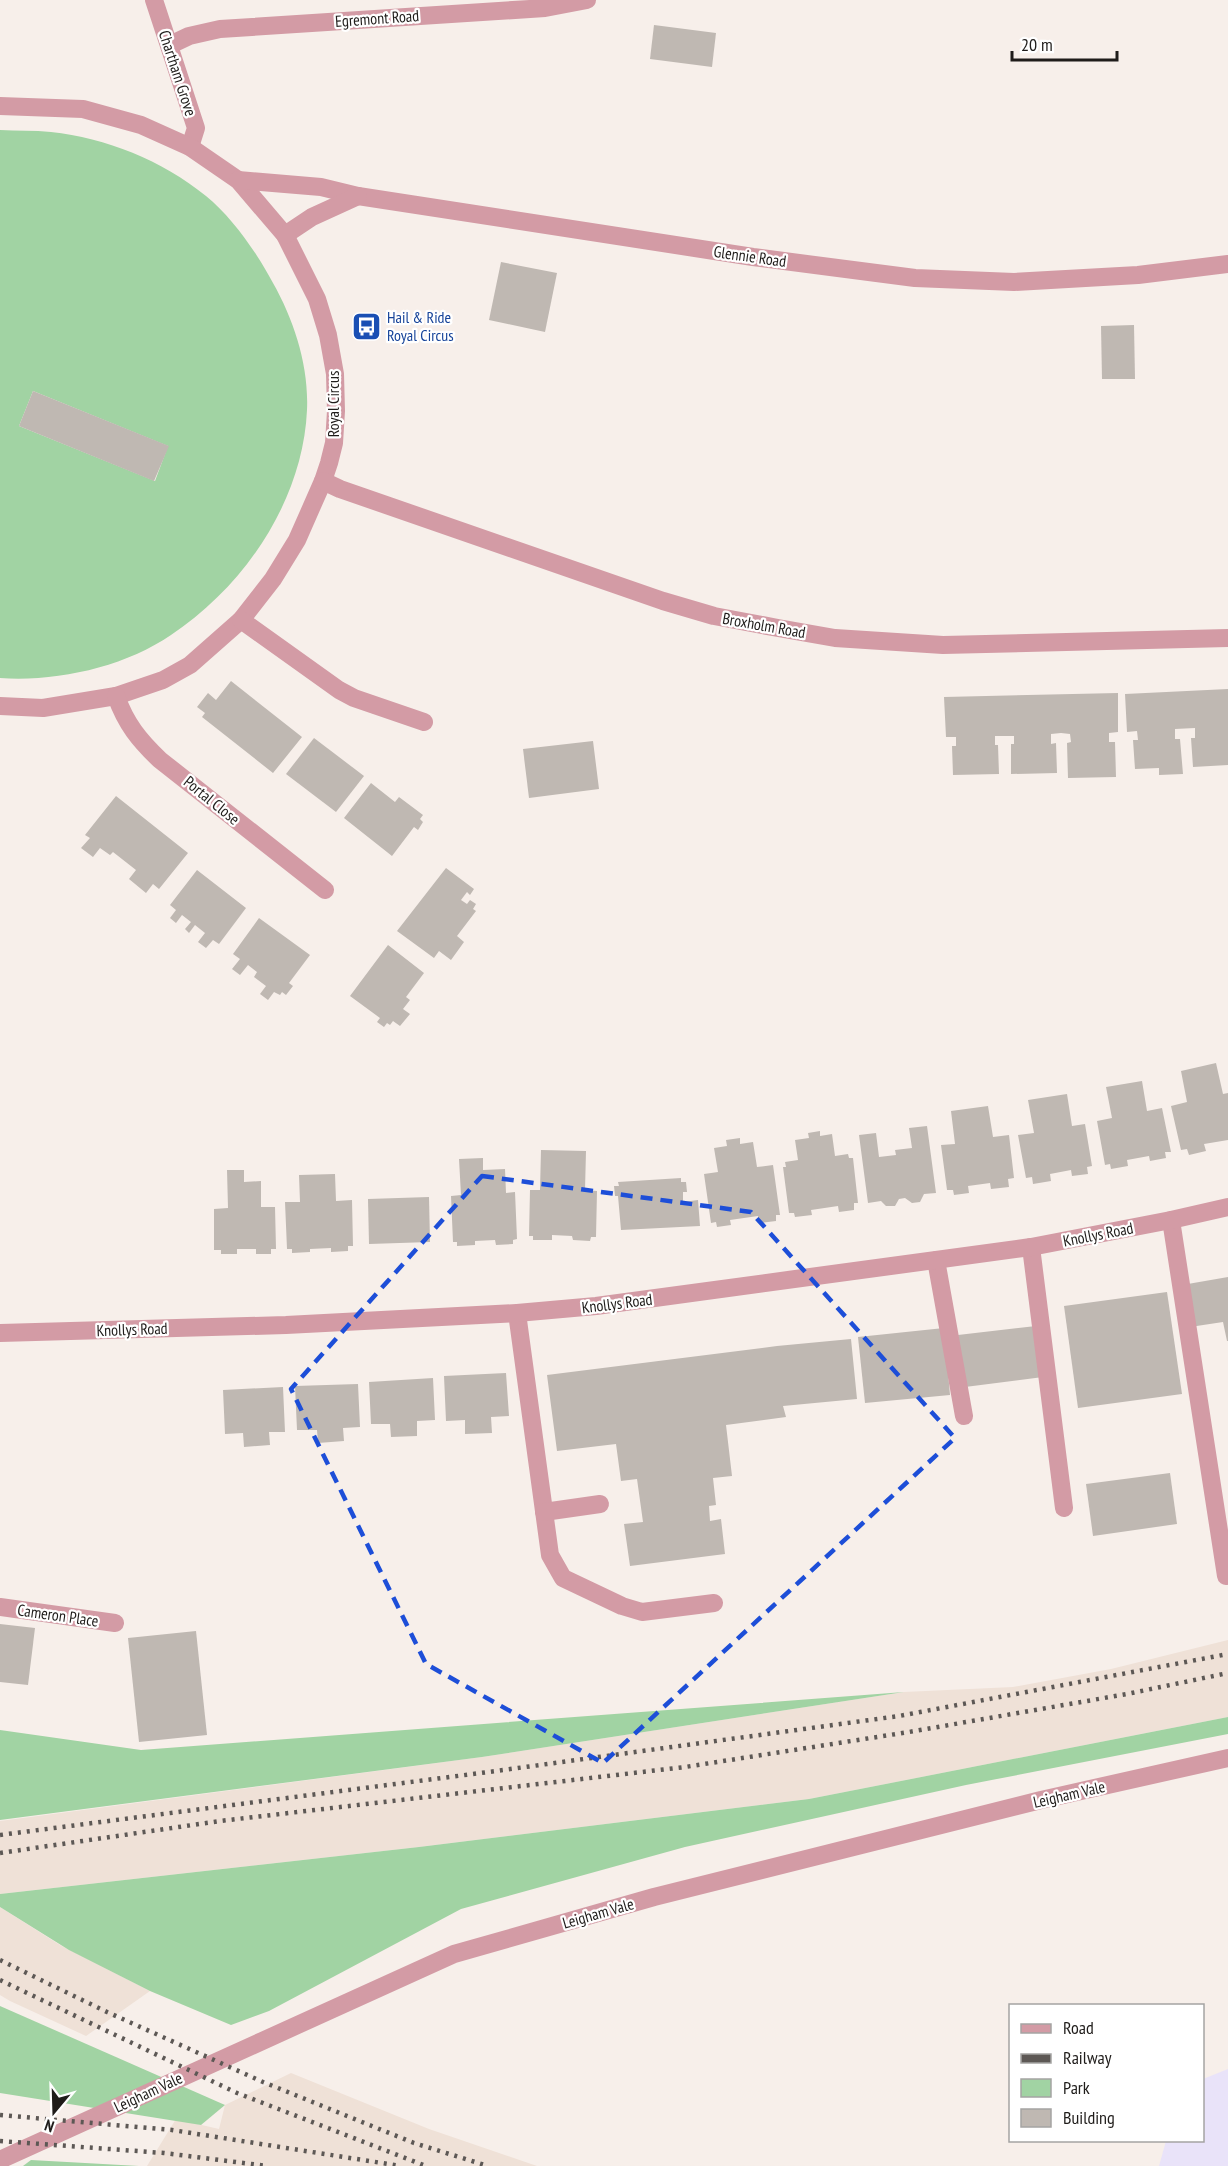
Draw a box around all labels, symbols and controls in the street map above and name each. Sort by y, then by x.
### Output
street label: Egremont Road [334,5,420,31]
scale bar [1012,24,1117,62]
street label: Chartham Grove [155,28,201,118]
text: 20 m [1021,33,1053,56]
street label: Glennie Road [712,241,788,271]
place label: Hail & Ride Royal Circus [387,307,454,345]
bus stop icon: Hail & Ride Royal Circus [350,310,382,342]
street label: Royal Circus [323,371,343,437]
street label: Broxholm Road [721,608,807,642]
street label: Portal Close [180,771,244,829]
street label: Knollys Road [1061,1217,1135,1251]
street label: Knollys Road [581,1289,654,1317]
street label: Knollys Road [96,1318,168,1340]
street label: Cameron Place [16,1599,100,1631]
street label: Leigham Vale [1031,1776,1107,1812]
street label: Leigham Vale [560,1893,636,1933]
legend [1009,2004,1204,2142]
text: Road [1063,2016,1094,2039]
text: Railway [1063,2046,1112,2069]
street label: Leigham Vale [111,2067,185,2117]
text: Park [1063,2076,1090,2099]
north arrow [24,2082,84,2142]
text: Building [1063,2106,1115,2129]
text: N [42,2115,56,2137]

